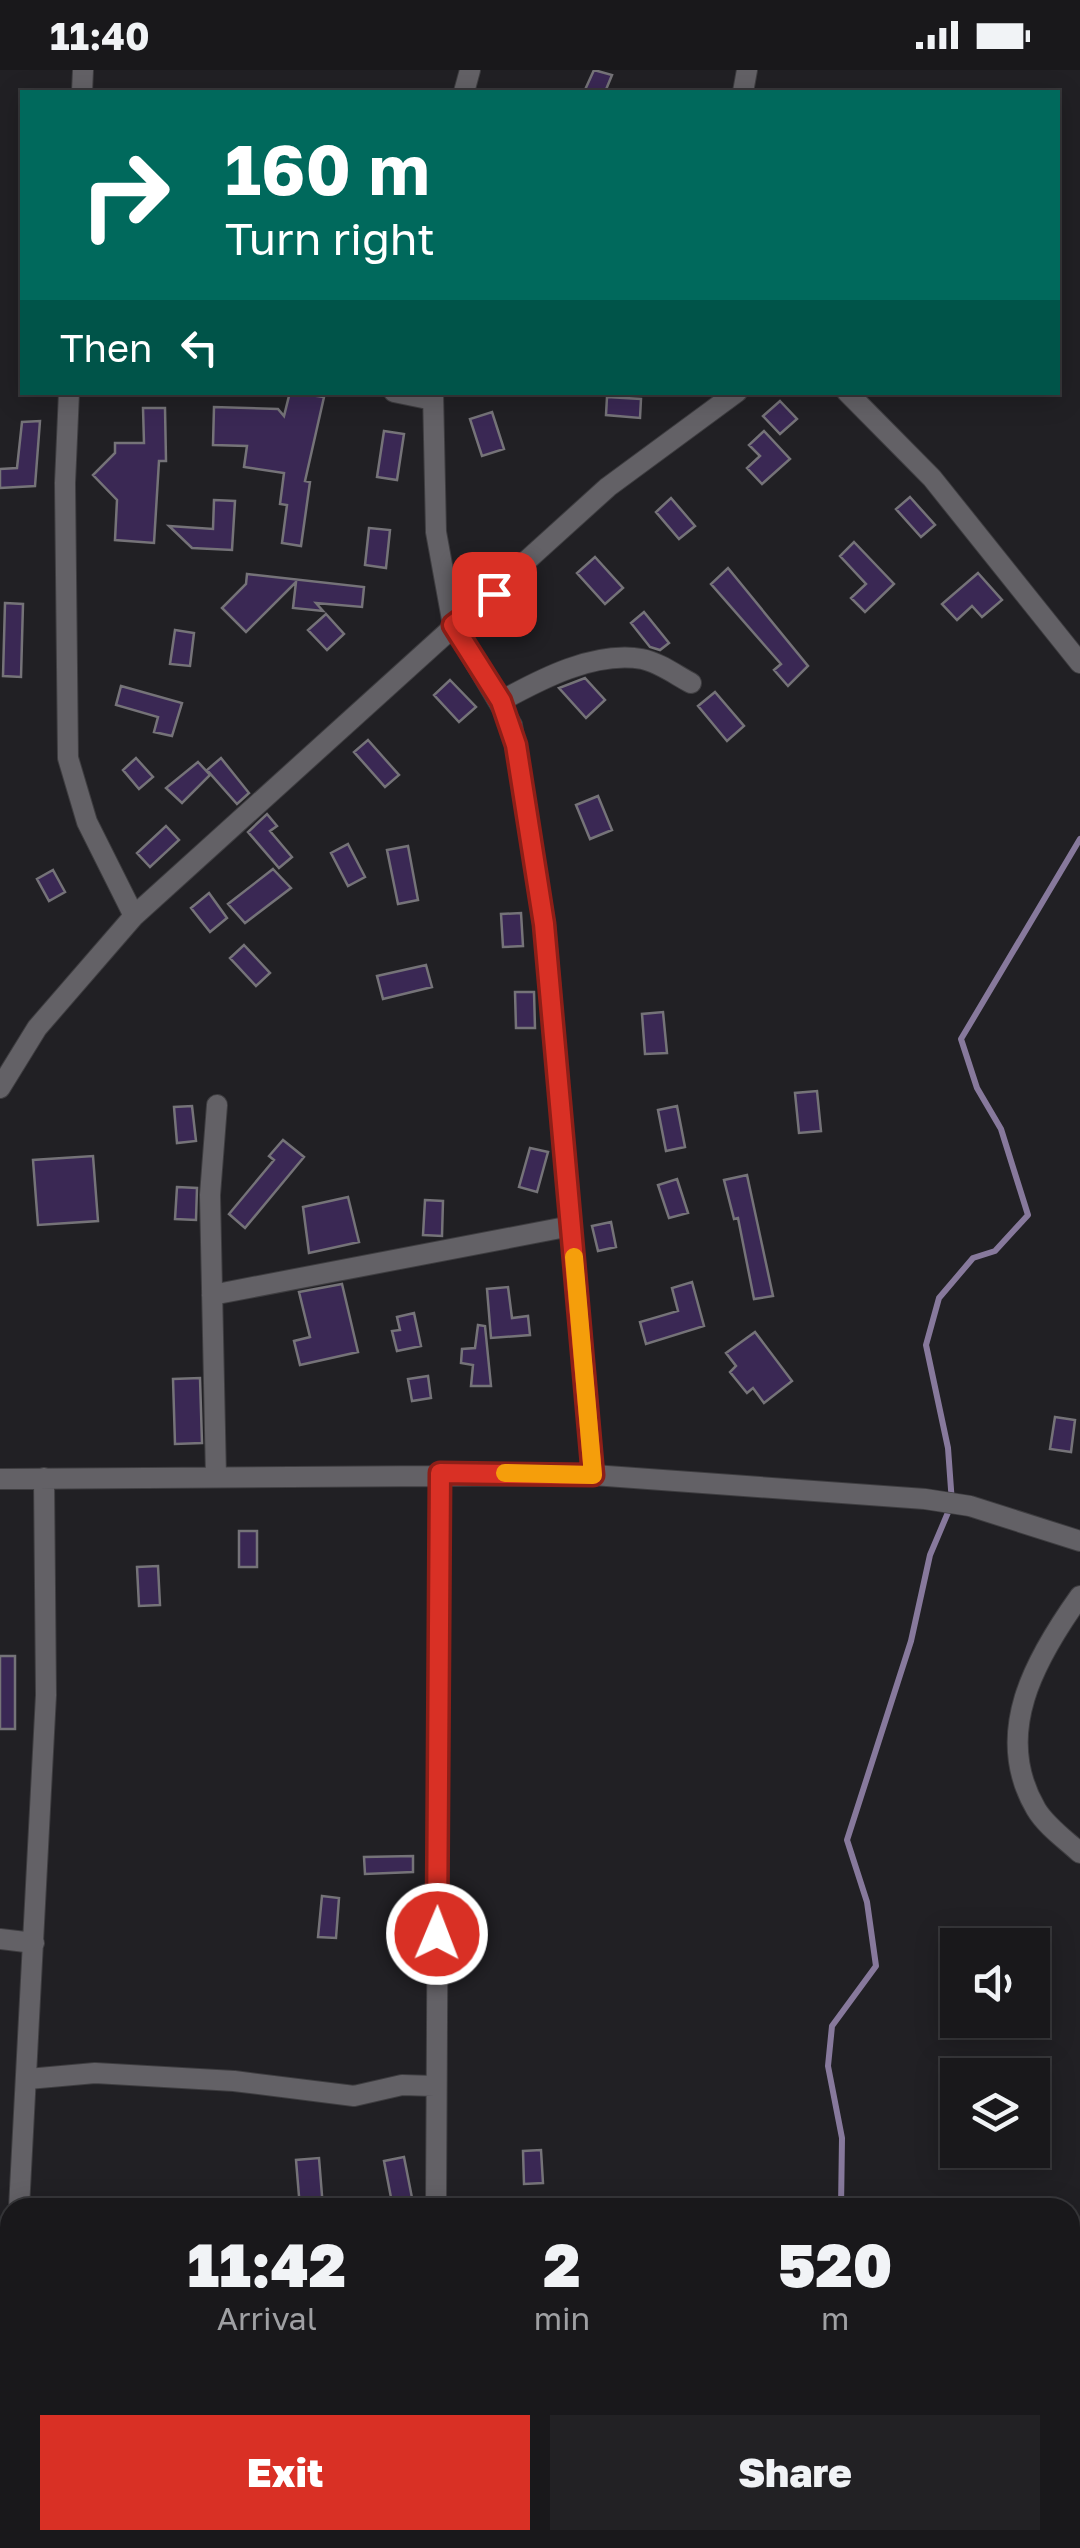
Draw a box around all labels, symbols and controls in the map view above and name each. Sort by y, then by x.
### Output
text: 11:40 [50,13,150,58]
text: 160 m [225,126,430,210]
icon: right [60,130,190,260]
text: Turn right [225,211,435,265]
icon: left [172,320,227,375]
text: Then [60,325,152,370]
pin [452,552,537,637]
icon: arrive [467,567,522,622]
position arrow [385,1882,489,1986]
map controls [940,1928,1050,2168]
button: sound [940,1928,1050,2038]
button: layers [940,2058,1050,2168]
text: 11:42 [188,2228,346,2300]
text: 2 [543,2228,581,2300]
text: 520 [778,2228,892,2300]
text: Arrival [217,2299,317,2337]
text: min [534,2299,590,2337]
text: m [821,2299,849,2337]
button: Exit [40,2415,530,2530]
button: Share [550,2415,1040,2530]

